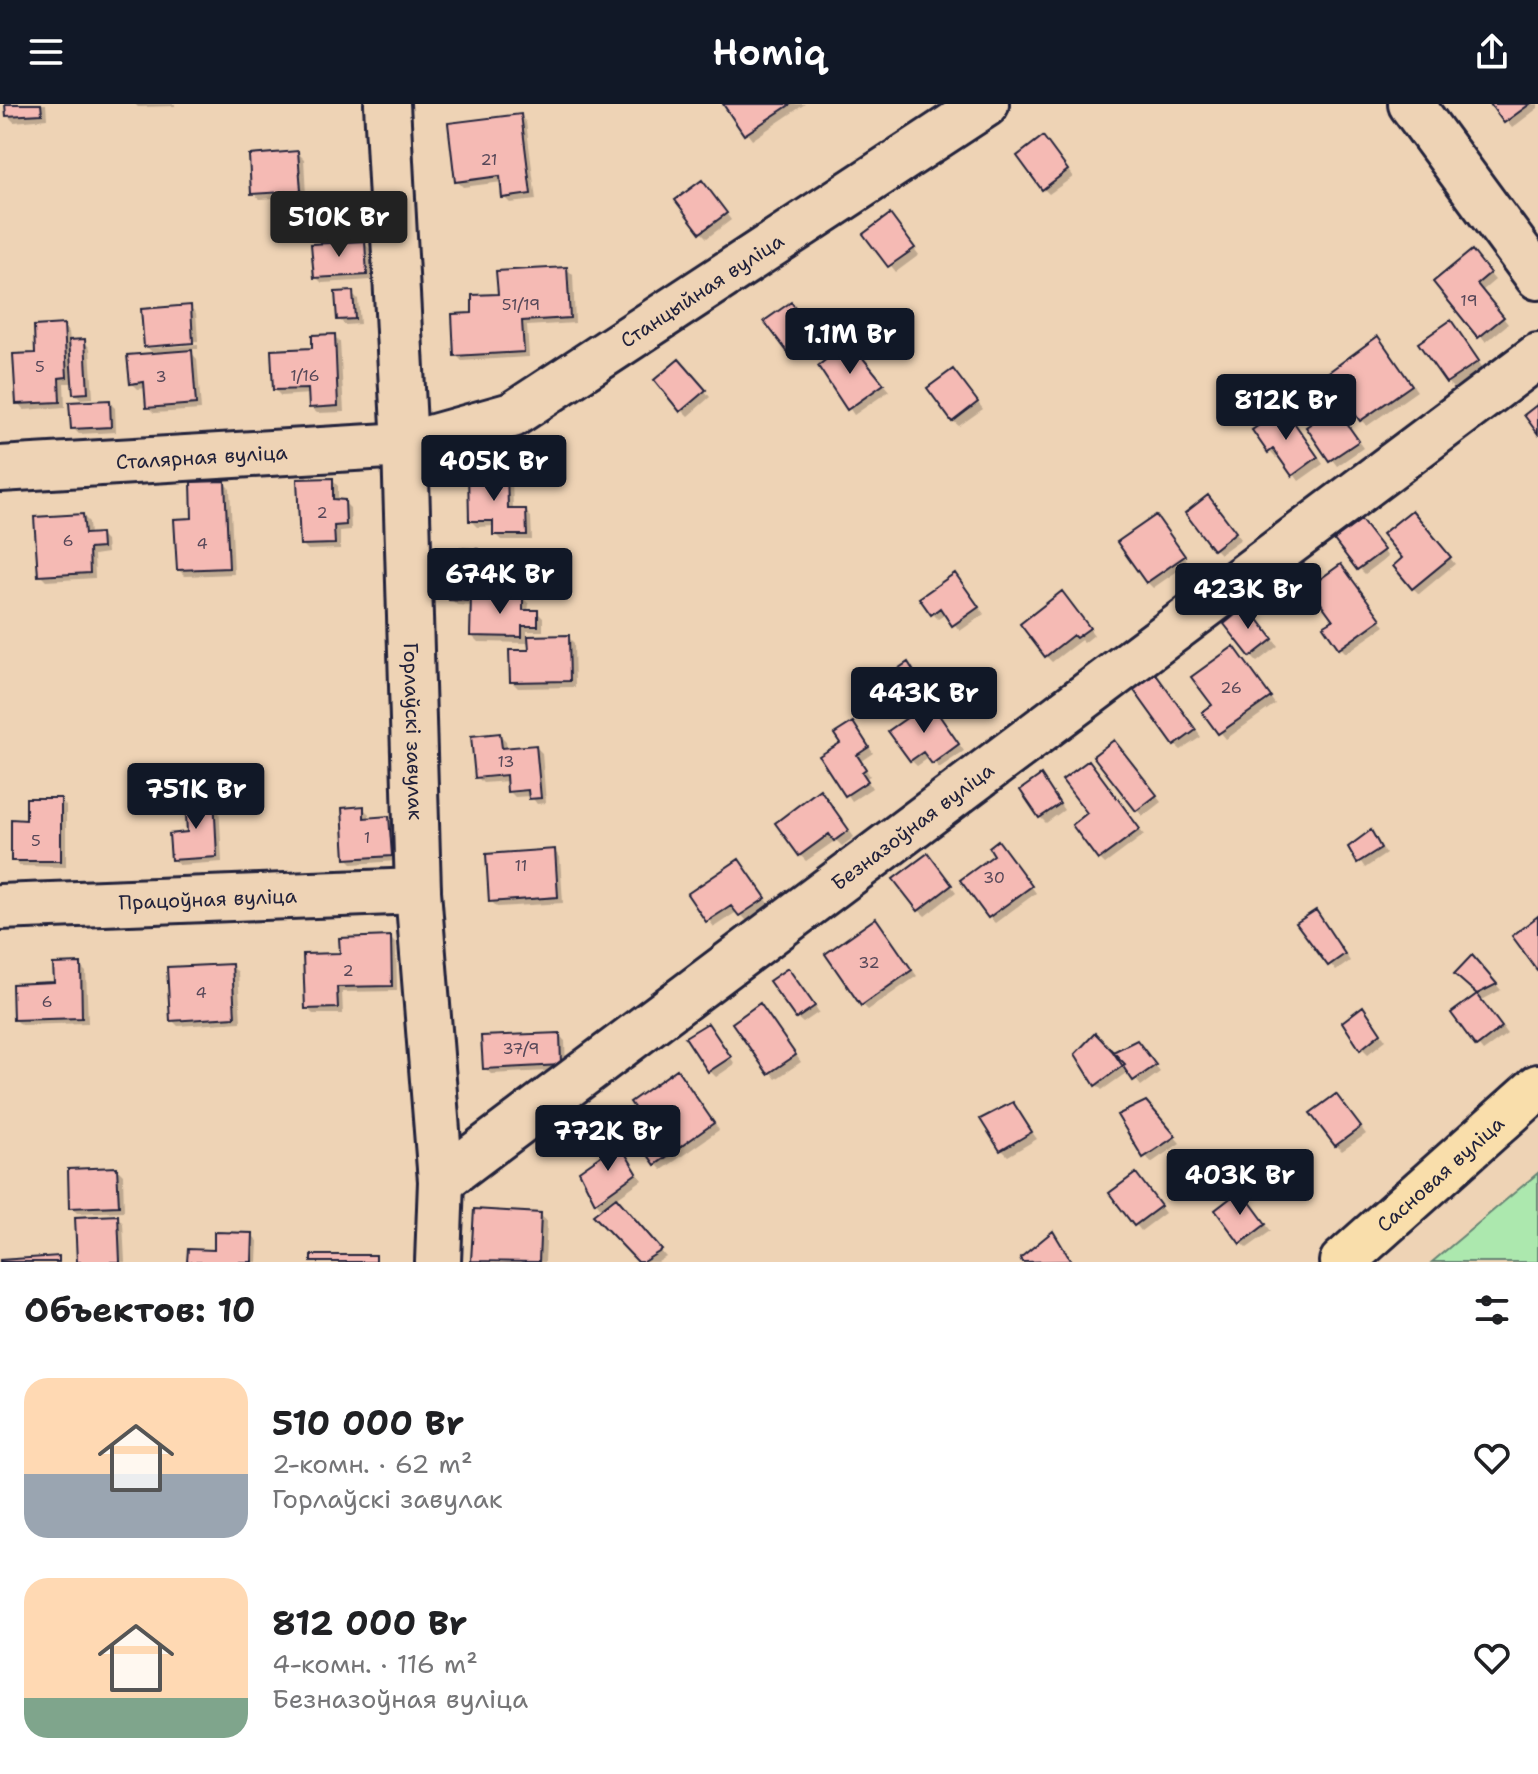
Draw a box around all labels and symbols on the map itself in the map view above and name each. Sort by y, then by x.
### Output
house number: 21 [480,149,498,170]
pin: 510K Br [265,191,413,259]
street label: Станцыйная вуліца [615,227,789,353]
house number: 19 [1460,290,1478,311]
house number: 51/19 [502,294,540,315]
pin: 1.1M Br [776,308,924,376]
house number: 5 [35,356,45,377]
house number: 1/16 [290,365,320,386]
house number: 3 [155,366,167,387]
pin: 812K Br [1212,374,1360,442]
pin: 405K Br [420,435,568,503]
street label: Сталярная вуліца [115,439,289,475]
house number: 2 [316,502,328,523]
house number: 6 [62,530,74,551]
house number: 4 [196,533,208,554]
pin: 674K Br [426,548,574,616]
pin: 423K Br [1174,563,1322,631]
street label: Горлаўскі завулак [398,642,429,821]
pin: 443K Br [850,667,998,735]
house number: 26 [1220,677,1242,698]
house number: 13 [497,751,515,772]
street label: Безназоўная вуліца [826,756,1000,896]
pin: 751K Br [122,763,270,831]
house number: 1 [364,827,370,848]
house number: 5 [31,830,41,851]
house number: 11 [515,855,527,876]
house number: 30 [983,867,1005,888]
street label: Працоўная вуліца [118,883,298,915]
house number: 32 [858,952,880,973]
house number: 2 [342,960,354,981]
house number: 4 [195,982,207,1003]
house number: 6 [41,991,53,1012]
house number: 37/9 [502,1038,540,1059]
pin: 772K Br [534,1105,682,1173]
street label: Сасновая вуліца [1371,1110,1510,1238]
pin: 403K Br [1166,1149,1314,1217]

